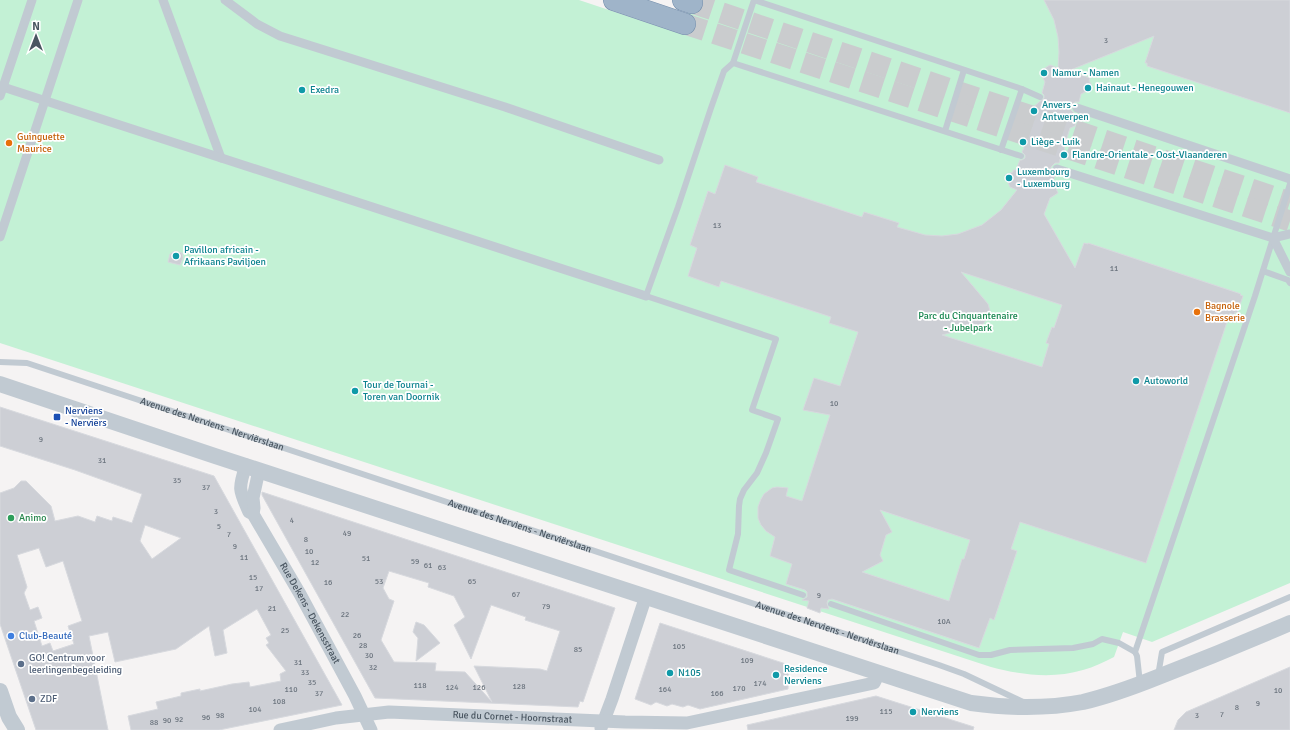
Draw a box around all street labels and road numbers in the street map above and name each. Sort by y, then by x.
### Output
street label: Avenue des Nerviens - Nerviërslaan [139,395,286,454]
street label: Avenue des Nerviens - Nerviërslaan [446,497,593,556]
street label: Rue Dekens - Dekensstraat [277,560,343,666]
street label: Avenue des Nerviens - Nerviërslaan [754,599,901,657]
street label: Rue du Cornet - Hoornstraat [452,709,573,726]

